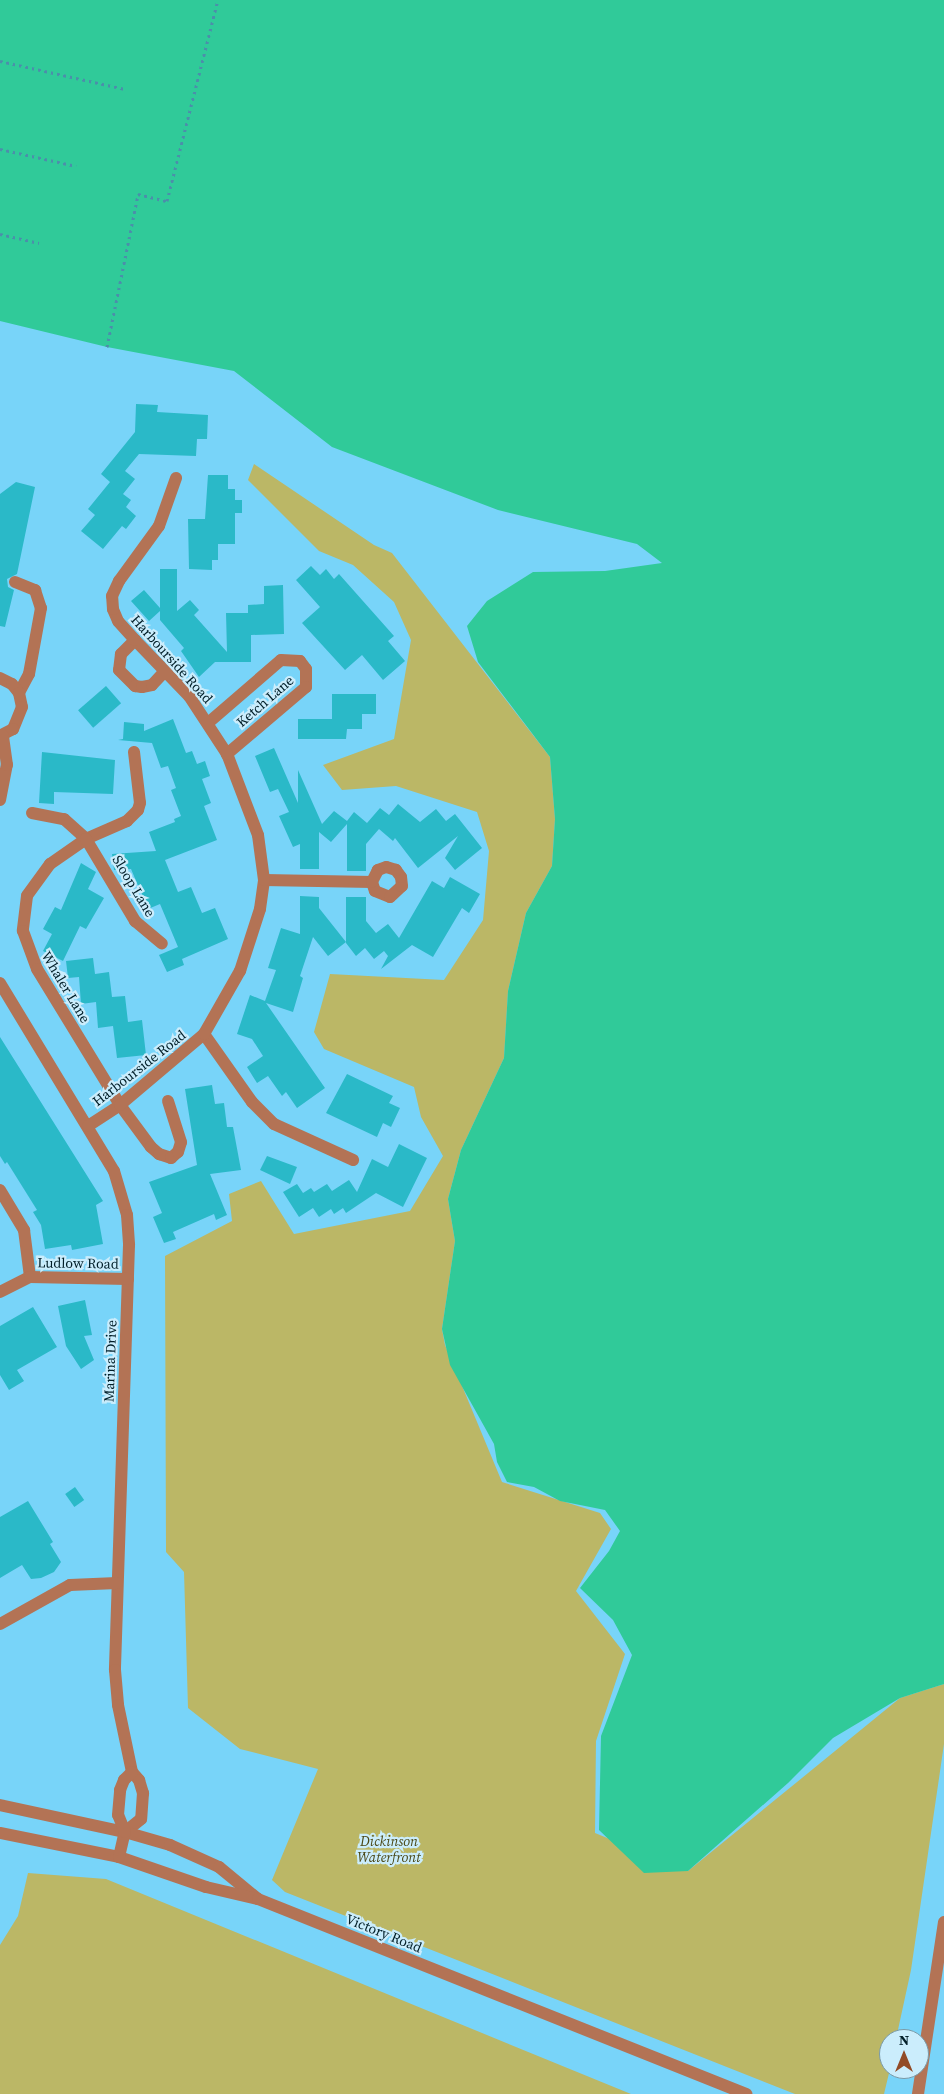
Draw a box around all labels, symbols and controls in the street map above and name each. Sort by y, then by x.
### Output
street label: Harbourside Road [128,611,216,707]
street label: Ketch Lane [233,672,297,730]
street label: Sloop Lane [109,852,159,920]
street label: Whaler Lane [38,948,94,1026]
street label: Harbourside Road [89,1026,189,1110]
street label: Ludlow Road [37,1254,119,1272]
street label: Marina Drive [100,1320,120,1402]
park label: Dickinson Waterfront [357,1833,421,1865]
street label: Victory Road [344,1910,424,1956]
north arrow [879,2029,929,2079]
text: N [899,2030,909,2050]

